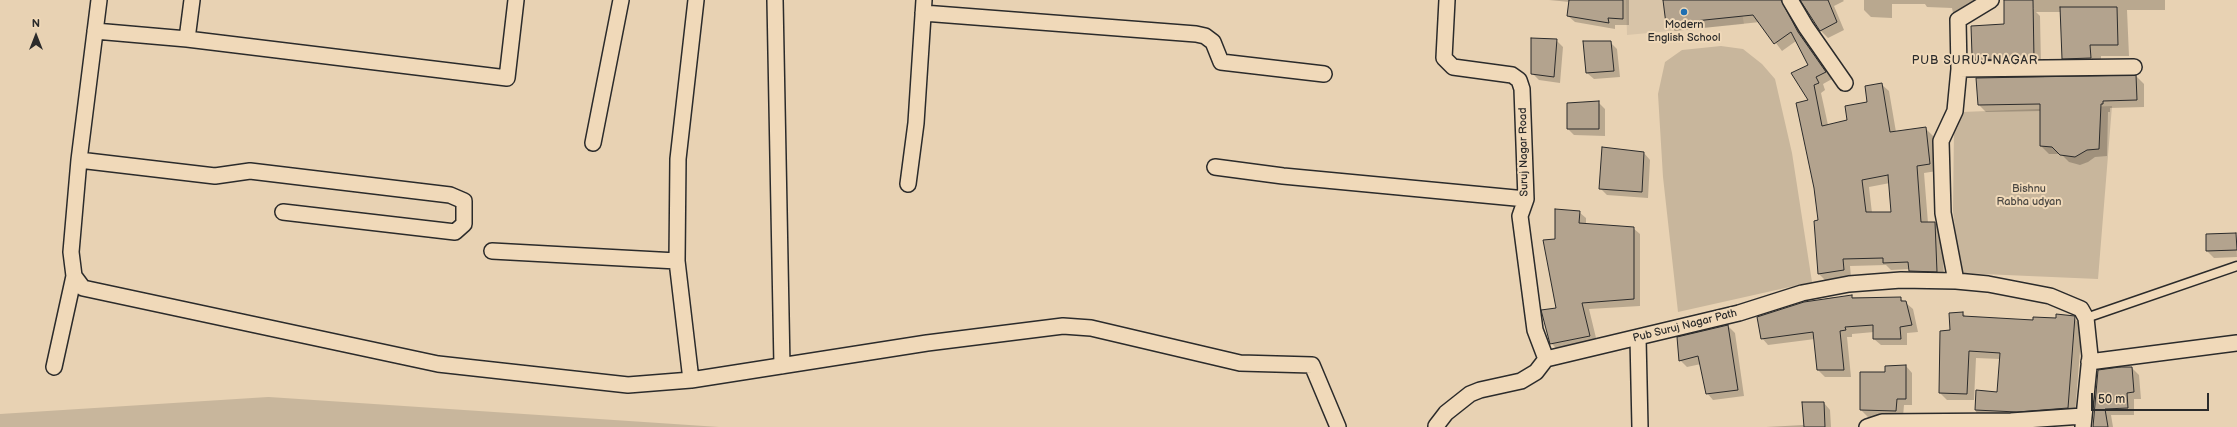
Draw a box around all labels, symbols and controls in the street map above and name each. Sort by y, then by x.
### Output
marker: Modern English School [1679,7,1689,17]
north arrow [16,16,56,56]
text: N [32,17,40,30]
place label: Modern English School [1648,18,1720,44]
district label: PUB SURUJ NAGAR [1912,54,2038,68]
street label: Suruj Nagar Road [1517,107,1531,197]
park label: Bishnu Rabha udyan [1996,182,2062,208]
street label: Pub Suruj Nagar Path [1632,307,1738,345]
scale bar [2093,385,2211,411]
text: 50 m [2098,392,2125,407]

